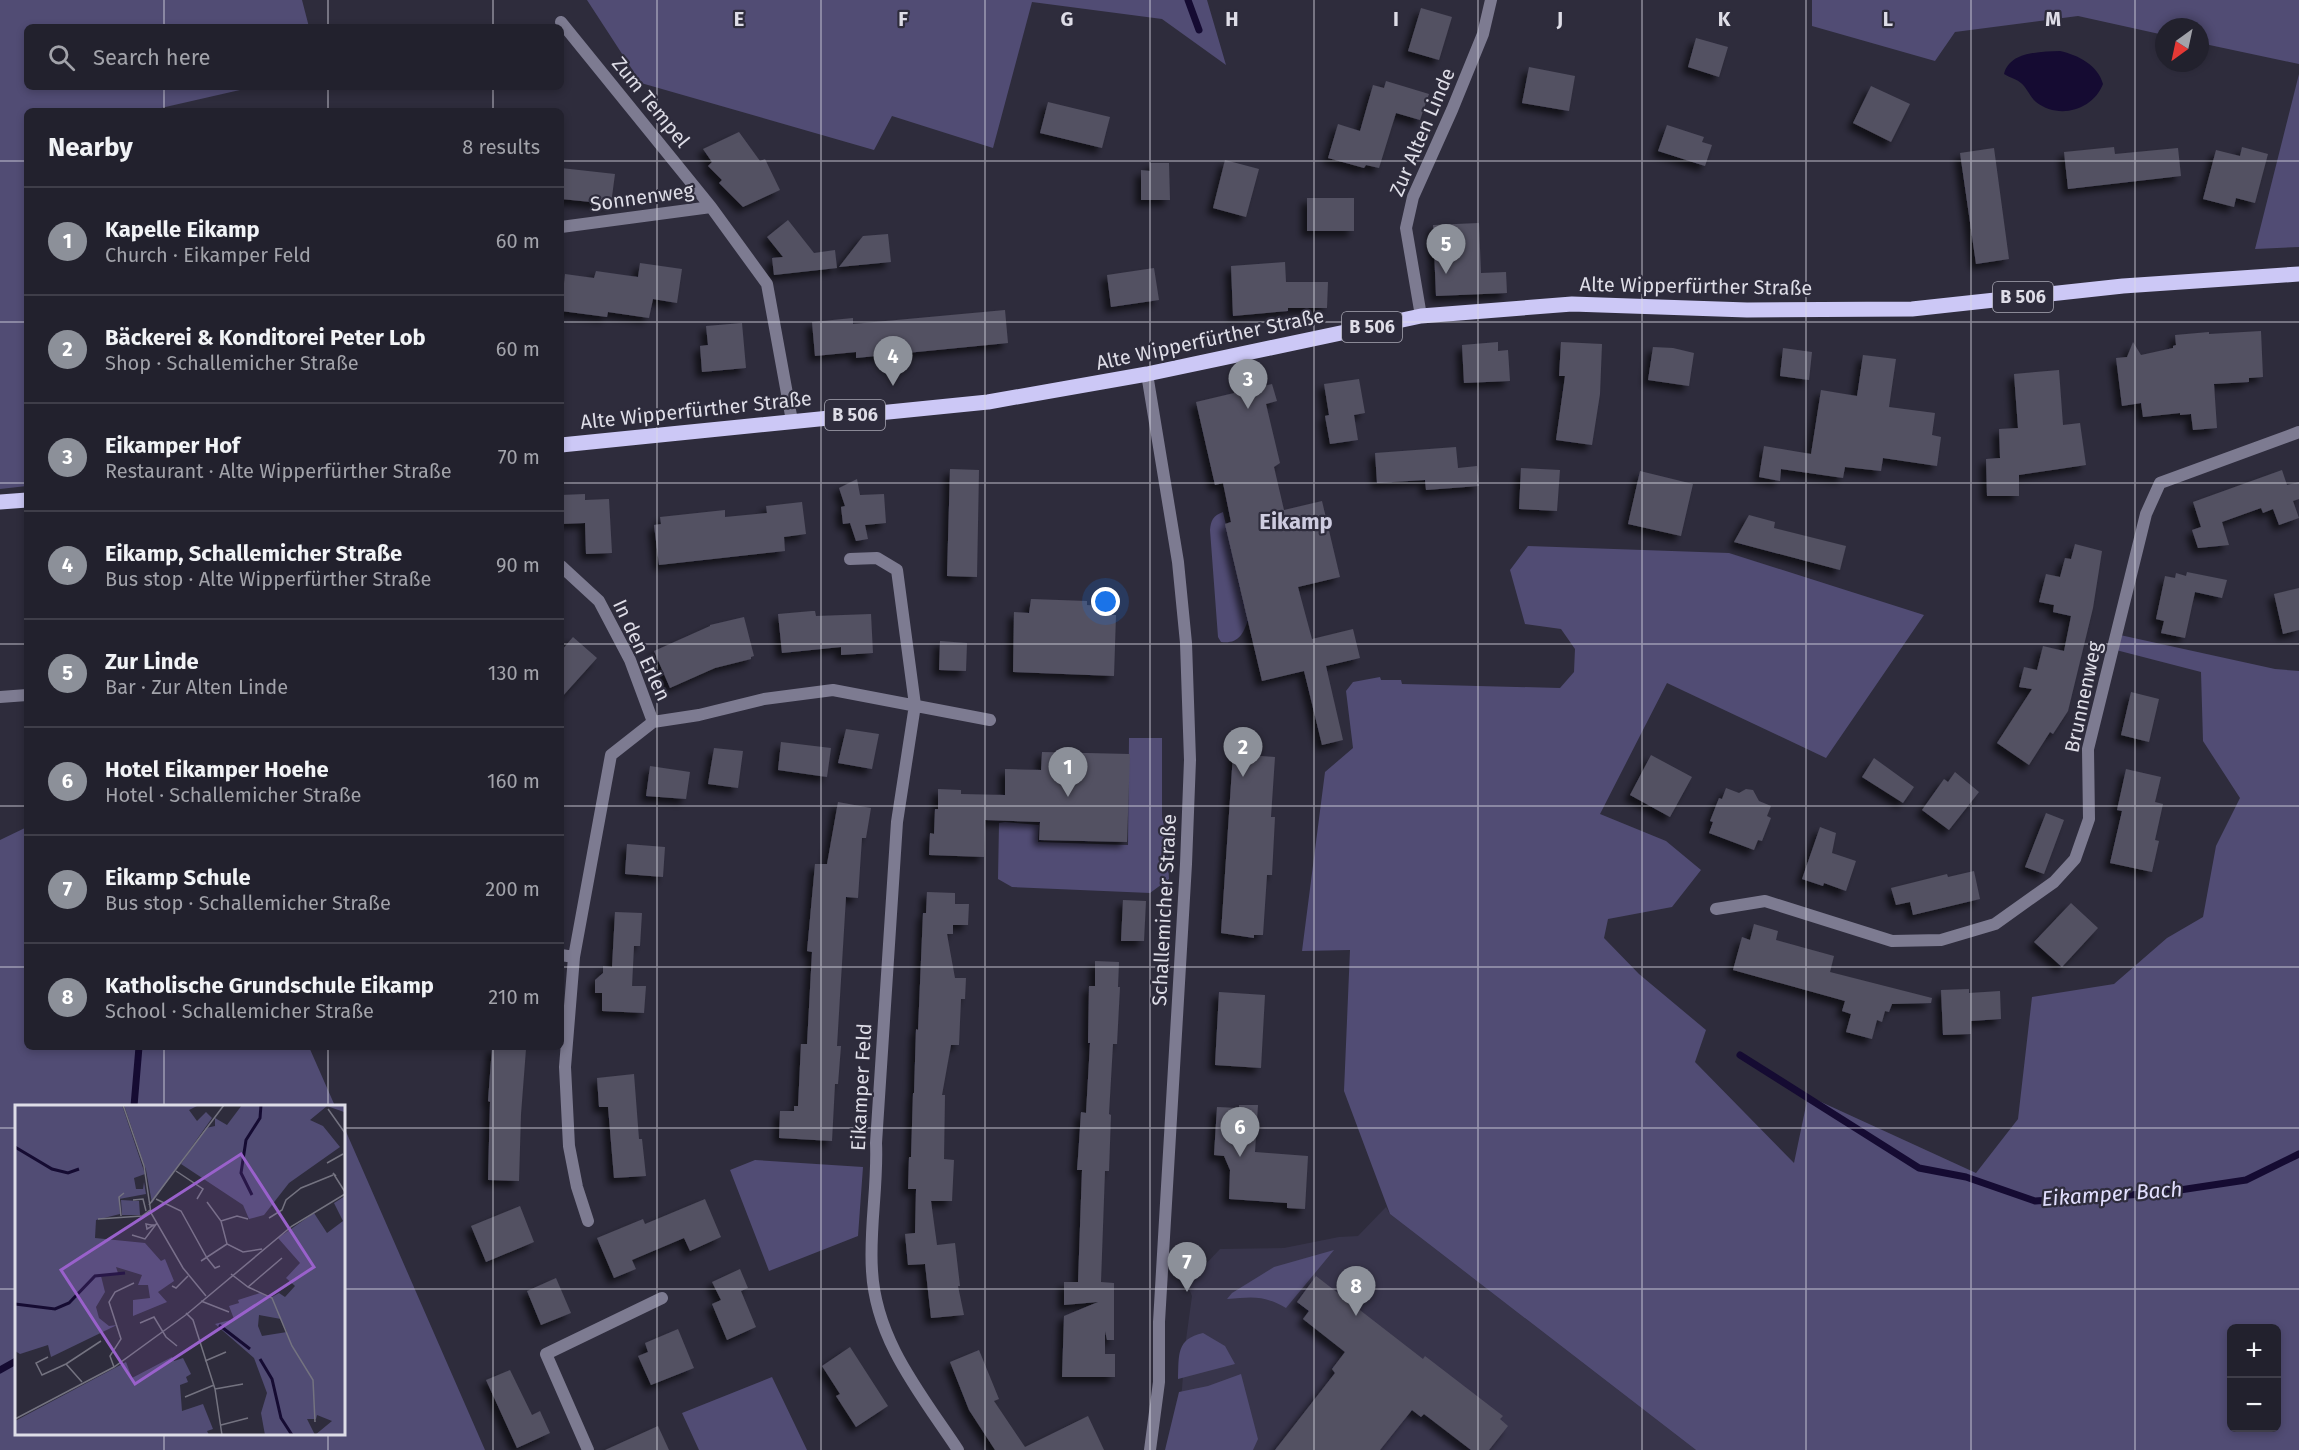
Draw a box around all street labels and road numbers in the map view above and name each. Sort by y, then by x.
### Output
street label: Zum Tempel [607,52,695,152]
street label: Zur Alten Linde [1384,64,1460,200]
street label: Sonnenweg [589,178,696,216]
street label: Alte Wipperfürther Straße [1579,272,1813,300]
road number: B 506 [1993,282,2053,312]
street label: Alte Wipperfürther Straße [1094,303,1326,375]
road number: B 506 [1342,312,1402,342]
street label: Alte Wipperfürther Straße [579,386,813,434]
road number: B 506 [825,400,885,430]
street label: In den Erlen [608,595,676,705]
street label: Brunnenweg [2059,639,2107,755]
street label: Schallemicher Straße [1147,813,1181,1007]
street label: Eikamper Feld [846,1023,876,1151]

